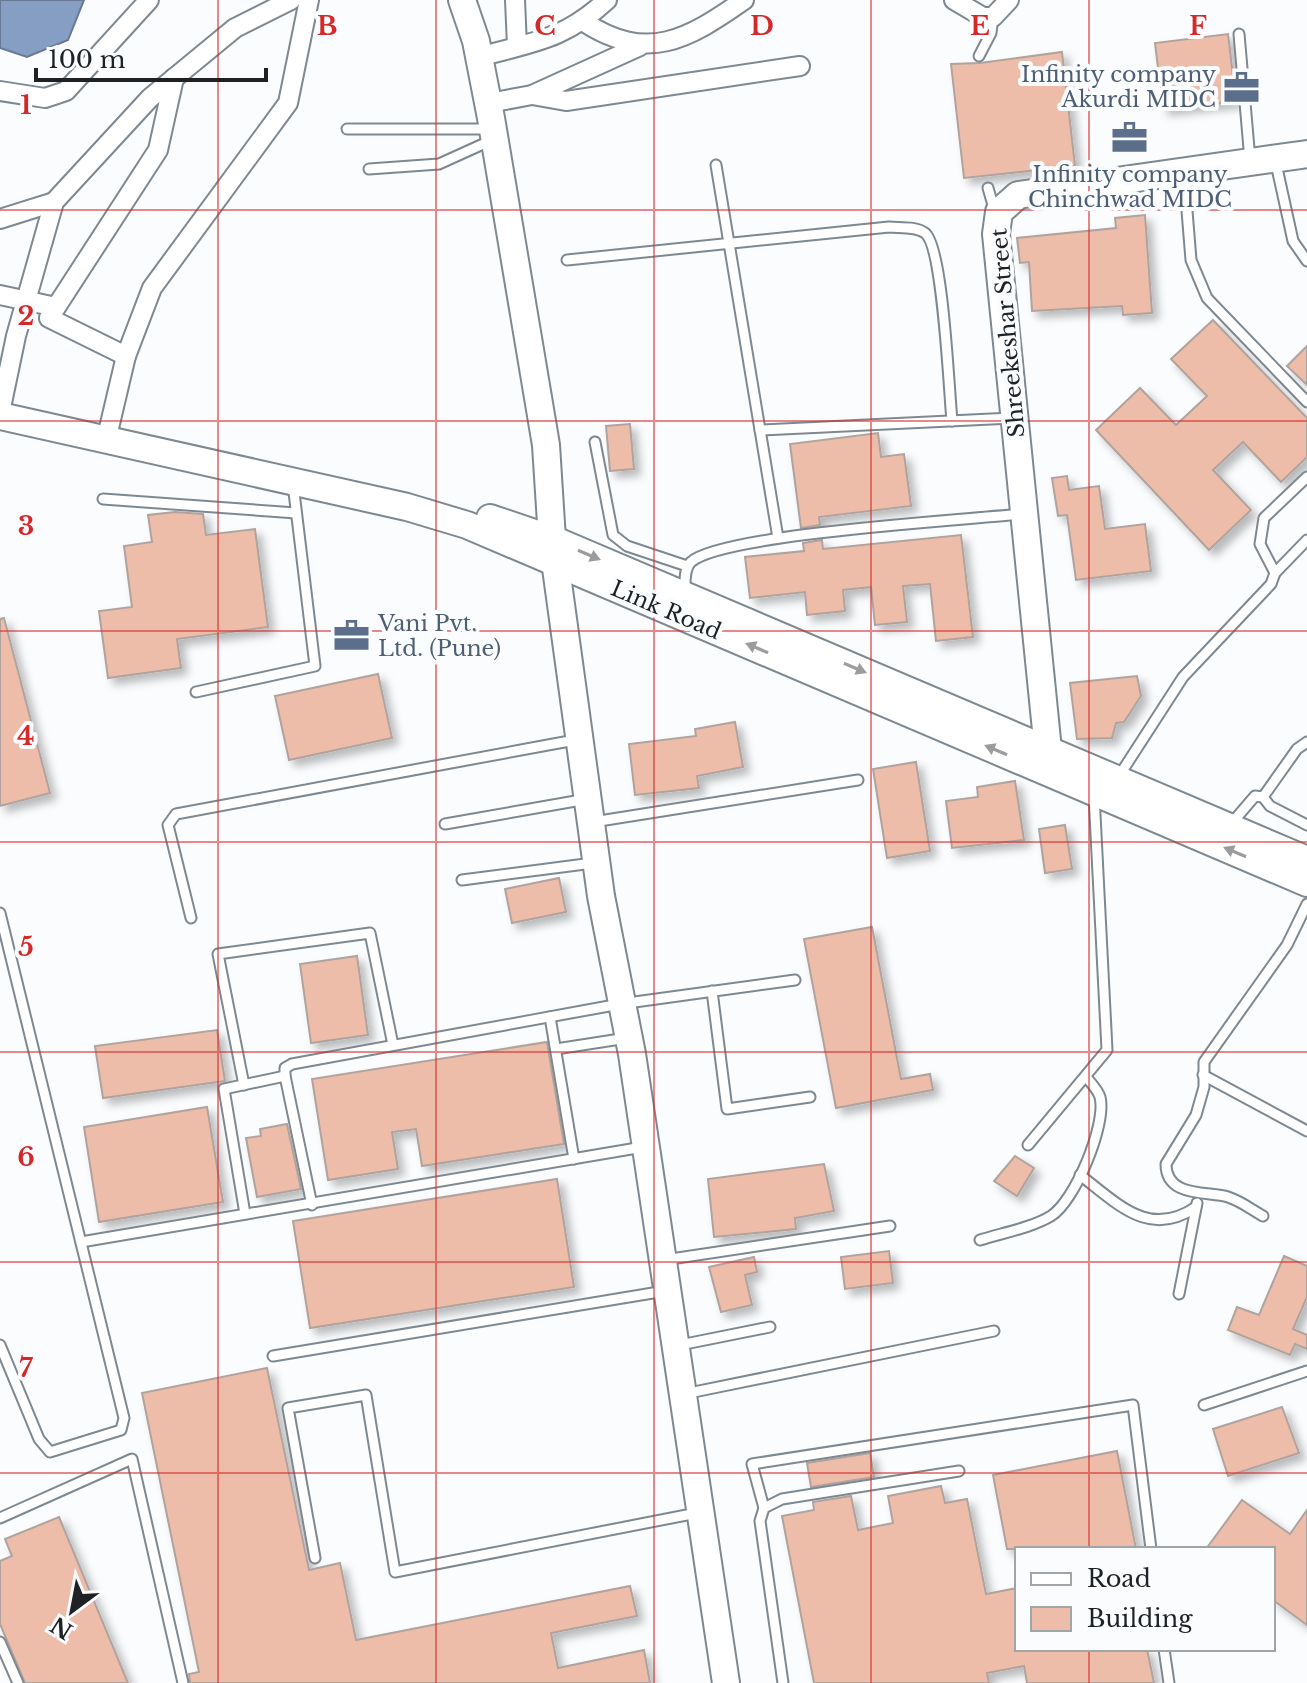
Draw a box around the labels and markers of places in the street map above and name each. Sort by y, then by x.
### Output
place label: Infinity company Akurdi MIDC [1021,61,1216,113]
office icon: Infinity company Akurdi MIDC [1223,68,1261,106]
office icon: Infinity company Chinchwad MIDC [1111,119,1149,157]
place label: Infinity company Chinchwad MIDC [1028,161,1232,213]
place label: Vani Pvt. Ltd. (Pune) [377,610,501,662]
office icon: Vani Pvt. Ltd. (Pune) [333,617,371,655]

